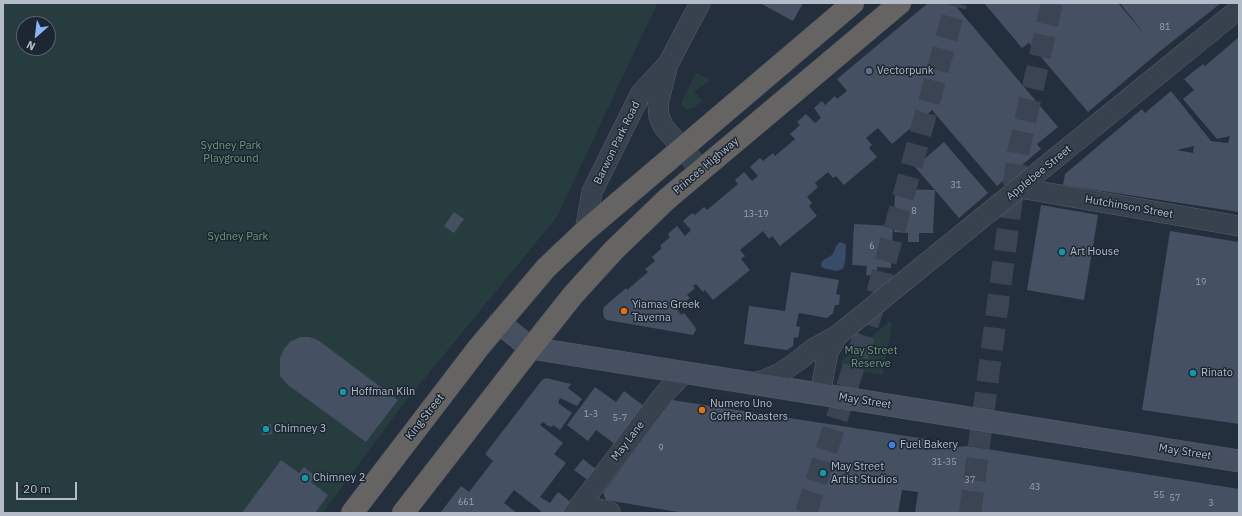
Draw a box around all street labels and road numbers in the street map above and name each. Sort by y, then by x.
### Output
street label: Barwon Park Road [591,99,643,187]
street label: Princes Highway [671,135,741,197]
street label: Applebee Street [1004,143,1074,203]
street label: Hutchinson Street [1084,193,1174,221]
street label: May Street [838,390,892,412]
street label: King Street [403,391,447,443]
street label: May Lane [609,418,647,464]
street label: May Street [1158,441,1212,463]

